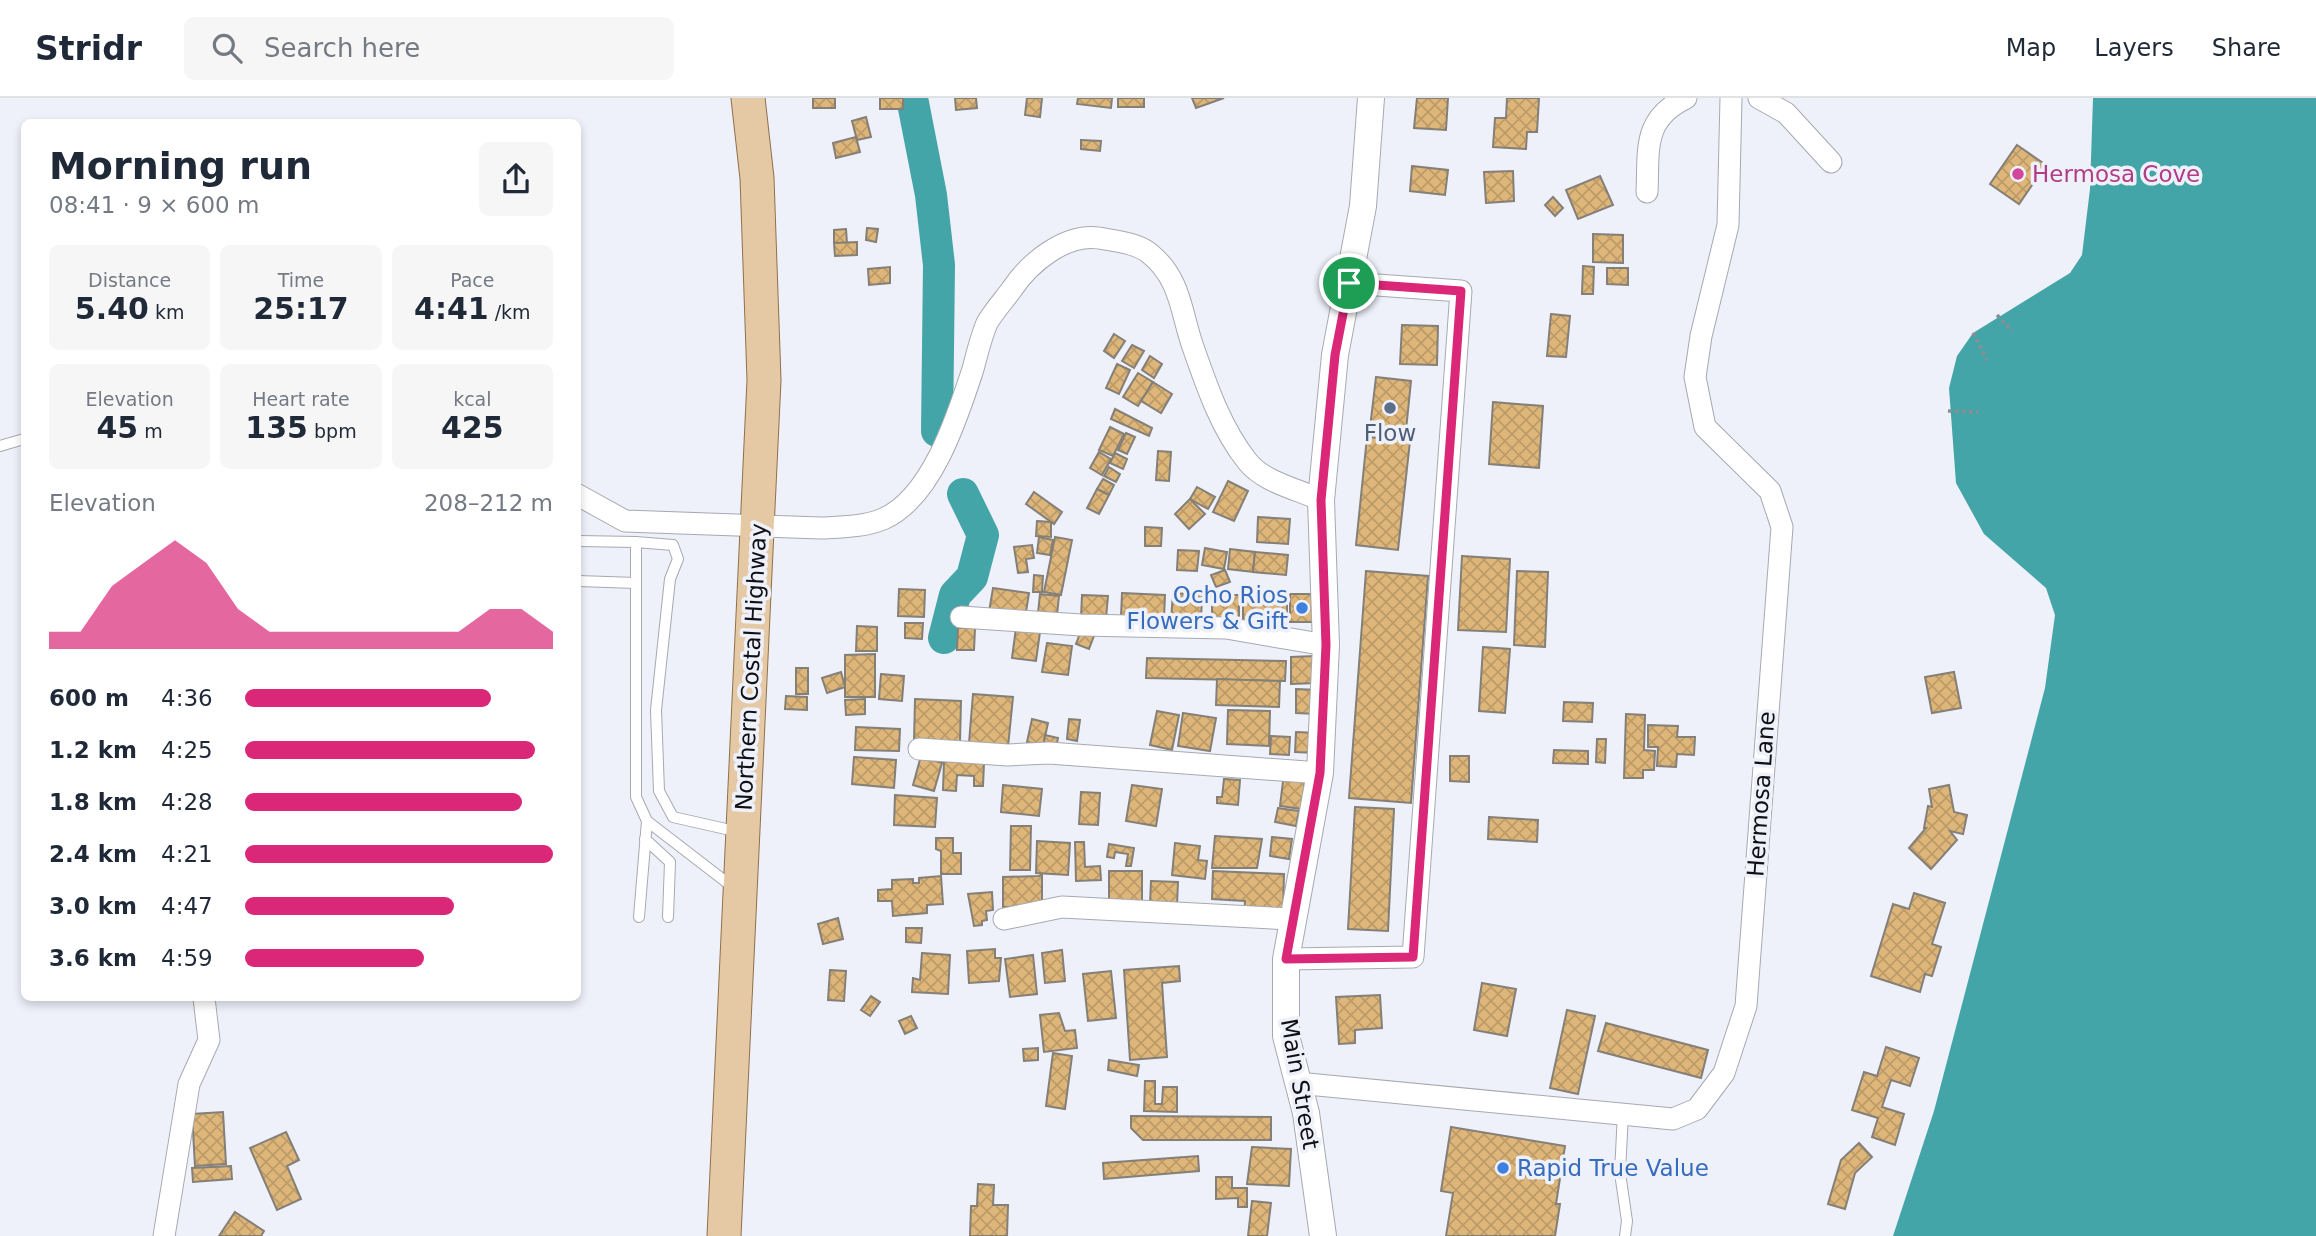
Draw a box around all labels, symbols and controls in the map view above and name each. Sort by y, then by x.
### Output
search box [184,17,674,80]
text: Stridr [35,29,142,68]
icon: search [208,29,246,67]
text: Search here [264,33,420,63]
text: Map [2006,34,2056,62]
text: Layers [2094,34,2174,62]
text: Share [2212,34,2281,62]
button: share [479,142,553,216]
text: Morning run [49,144,312,188]
place label: Hermosa Cove [2032,161,2200,187]
marker: Hermosa Cove [2010,166,2026,182]
text: 08:41 · 9 × 600 m [49,192,259,218]
pin [1319,253,1379,313]
icon: arrive [1330,264,1368,302]
text: Distance [88,269,171,291]
text: Time [278,269,324,291]
text: Pace [450,269,495,291]
text: 5.40 [75,291,149,326]
text: 25:17 [253,291,349,326]
text: 4:41 [414,291,489,326]
text: km [149,301,184,323]
text: /km [489,301,531,323]
text: Elevation [86,388,174,410]
text: Heart rate [252,388,350,410]
text: kcal [453,388,492,410]
marker: Flow [1382,400,1398,416]
text: 45 [97,410,138,445]
text: 135 [245,410,308,445]
text: 425 [441,410,504,445]
text: m [138,420,163,442]
text: bpm [308,420,357,442]
place label: Flow [1364,420,1416,446]
text: Elevation [49,490,156,516]
text: 208–212 m [424,490,553,516]
street label: Northern Costal Highway [730,523,772,811]
place label: Ocho Rios Flowers & Gift [1126,582,1288,634]
marker: Ocho Rios Flowers & Gift [1294,600,1310,616]
text: 600 m [49,685,129,711]
text: 4:36 [161,685,213,711]
street label: Hermosa Lane [1742,710,1780,878]
text: 1.2 km [49,737,137,763]
text: 4:25 [161,737,213,763]
text: 1.8 km [49,789,137,815]
text: 4:28 [161,789,213,815]
text: 2.4 km [49,841,137,867]
text: 4:21 [161,841,213,867]
text: 3.0 km [49,893,137,919]
text: 4:47 [161,893,213,919]
text: 3.6 km [49,945,137,971]
text: 4:59 [161,945,213,971]
street label: Main Street [1276,1017,1324,1151]
place label: Rapid True Value [1517,1155,1709,1181]
marker: Rapid True Value [1495,1160,1511,1176]

